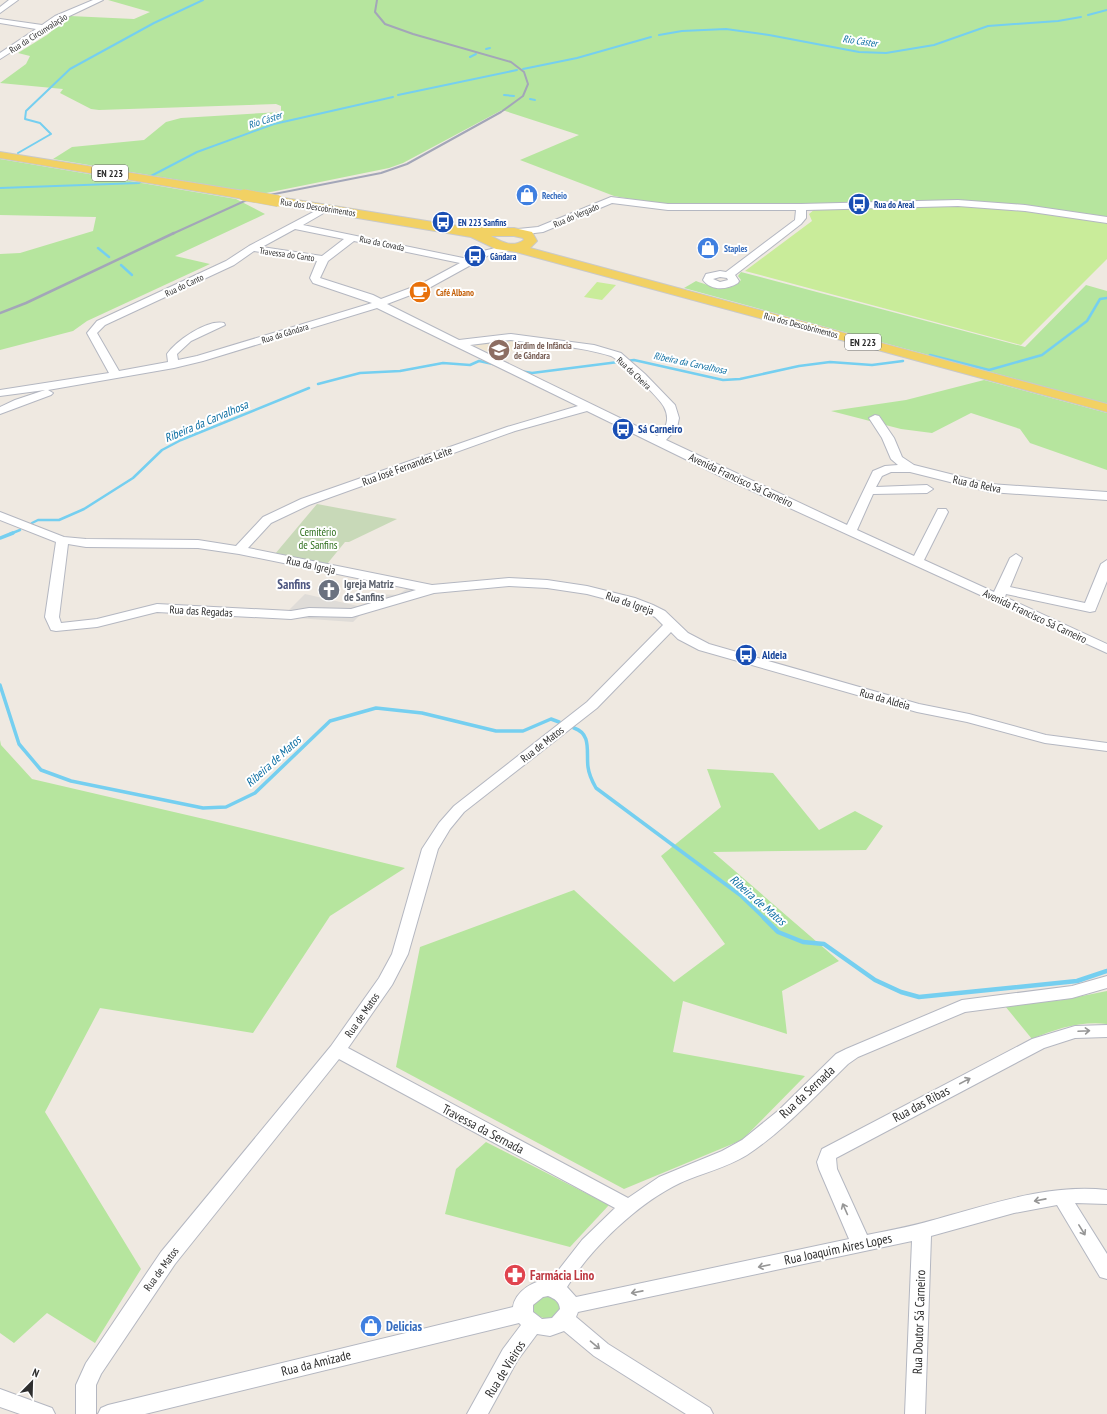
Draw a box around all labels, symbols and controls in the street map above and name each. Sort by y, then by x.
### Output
street label: Rua da Circunvalação [7,11,69,55]
water label: Rio Cáster [842,32,879,50]
water label: Rio Cáster [246,108,285,132]
road number: EN 223 [92,165,128,181]
shop icon: Recheio [514,182,540,208]
place label: Recheio [542,190,567,201]
bus stop icon: Rua do Areal [846,191,872,217]
street label: Rua dos Descobrimentos [280,196,356,218]
place label: Rua do Areal [874,199,915,210]
street label: Rua do Vergado [552,200,601,230]
bus stop icon: EN 223 Sanfins [430,209,456,235]
place label: EN 223 Sanfins [458,217,506,228]
street label: Rua da Covada [359,233,406,253]
shop icon: Staples [695,235,721,261]
bus stop icon: Gândara [462,243,488,269]
place label: Staples [724,243,748,254]
street label: Travessa do Canto [259,245,315,263]
place label: Gândara [490,251,517,262]
street label: Rua do Canto [163,271,205,299]
cafe icon: Café Albano [407,279,433,305]
place label: Café Albano [436,287,474,298]
street label: Rua dos Descobrimentos [763,310,839,340]
street label: Rua da Gândara [260,321,310,345]
road number: EN 223 [845,334,881,350]
school or university icon: Jardim de Infância de Gândara [486,337,512,363]
place label: Jardim de Infância de Gândara [513,340,572,361]
water label: Ribeira da Carvalhosa [652,349,729,377]
street label: Rua da Cheira [615,354,654,392]
water label: Ribeira da Carvalhosa [162,396,251,445]
bus stop icon: Sá Carneiro [610,416,636,442]
place label: Sá Carneiro [638,422,683,436]
street label: Rua José Fernandes Leite [360,443,454,489]
street label: Avenida Francisco Sá Carneiro [687,450,796,510]
street label: Rua da Relva [952,472,1002,496]
park label: Cemitério de Sanfins [299,525,338,552]
street label: Rua da Igreja [285,553,337,577]
district label: Sanfins [277,576,311,593]
church icon: Igreja Matriz de Sanfins [316,577,342,603]
place label: Igreja Matriz de Sanfins [344,577,394,604]
street label: Avenida Francisco Sá Carneiro [981,586,1090,646]
street label: Rua da Igreja [604,588,656,618]
street label: Rua das Regadas [169,602,233,620]
bus stop icon: Aldeia [733,642,759,668]
place label: Aldeia [761,648,787,662]
street label: Rua da Aldeia [858,685,912,713]
street label: Rua de Matos [517,723,567,765]
water label: Ribeira de Matos [242,731,305,790]
water label: Ribeira de Matos [727,872,791,930]
street label: Rua de Matos [342,990,383,1040]
one-way arrow [1077,1028,1090,1035]
street label: Rua da Sernada [776,1062,838,1122]
one-way arrow [959,1077,971,1084]
street label: Rua das Ribas [890,1082,952,1126]
street label: Travessa da Sernada [439,1100,527,1158]
one-way arrow [1034,1197,1047,1205]
one-way arrow [841,1203,849,1215]
one-way arrow [1078,1224,1086,1236]
street label: Rua Joaquim Aires Lopes [783,1229,893,1269]
street label: Rua de Matos [140,1244,182,1294]
pharmacy icon: Farmácia Lino [502,1262,528,1288]
one-way arrow [758,1262,771,1270]
place label: Farmácia Lino [530,1267,594,1284]
street label: Rua Doutor Sá Carneiro [909,1269,929,1374]
one-way arrow [631,1288,644,1296]
shop icon: Delicias [358,1313,384,1339]
place label: Delicias [386,1318,422,1335]
street label: Rua de Vieiros [481,1337,529,1401]
one-way arrow [589,1340,600,1349]
street label: Rua da Amizade [279,1346,353,1380]
north arrow [12,1362,52,1402]
text: N [30,1365,41,1380]

